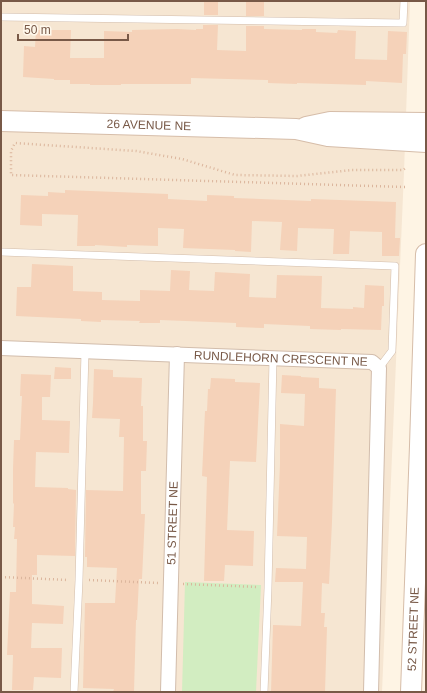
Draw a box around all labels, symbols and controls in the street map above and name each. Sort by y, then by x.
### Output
scale bar [18,16,128,42]
text: 50 m [24,23,51,37]
street label: 26 AVENUE NE [106,117,191,133]
street label: RUNDLEHORN CRESCENT NE [194,348,368,369]
street label: 51 STREET NE [164,481,181,565]
street label: 52 STREET NE [405,587,422,671]

